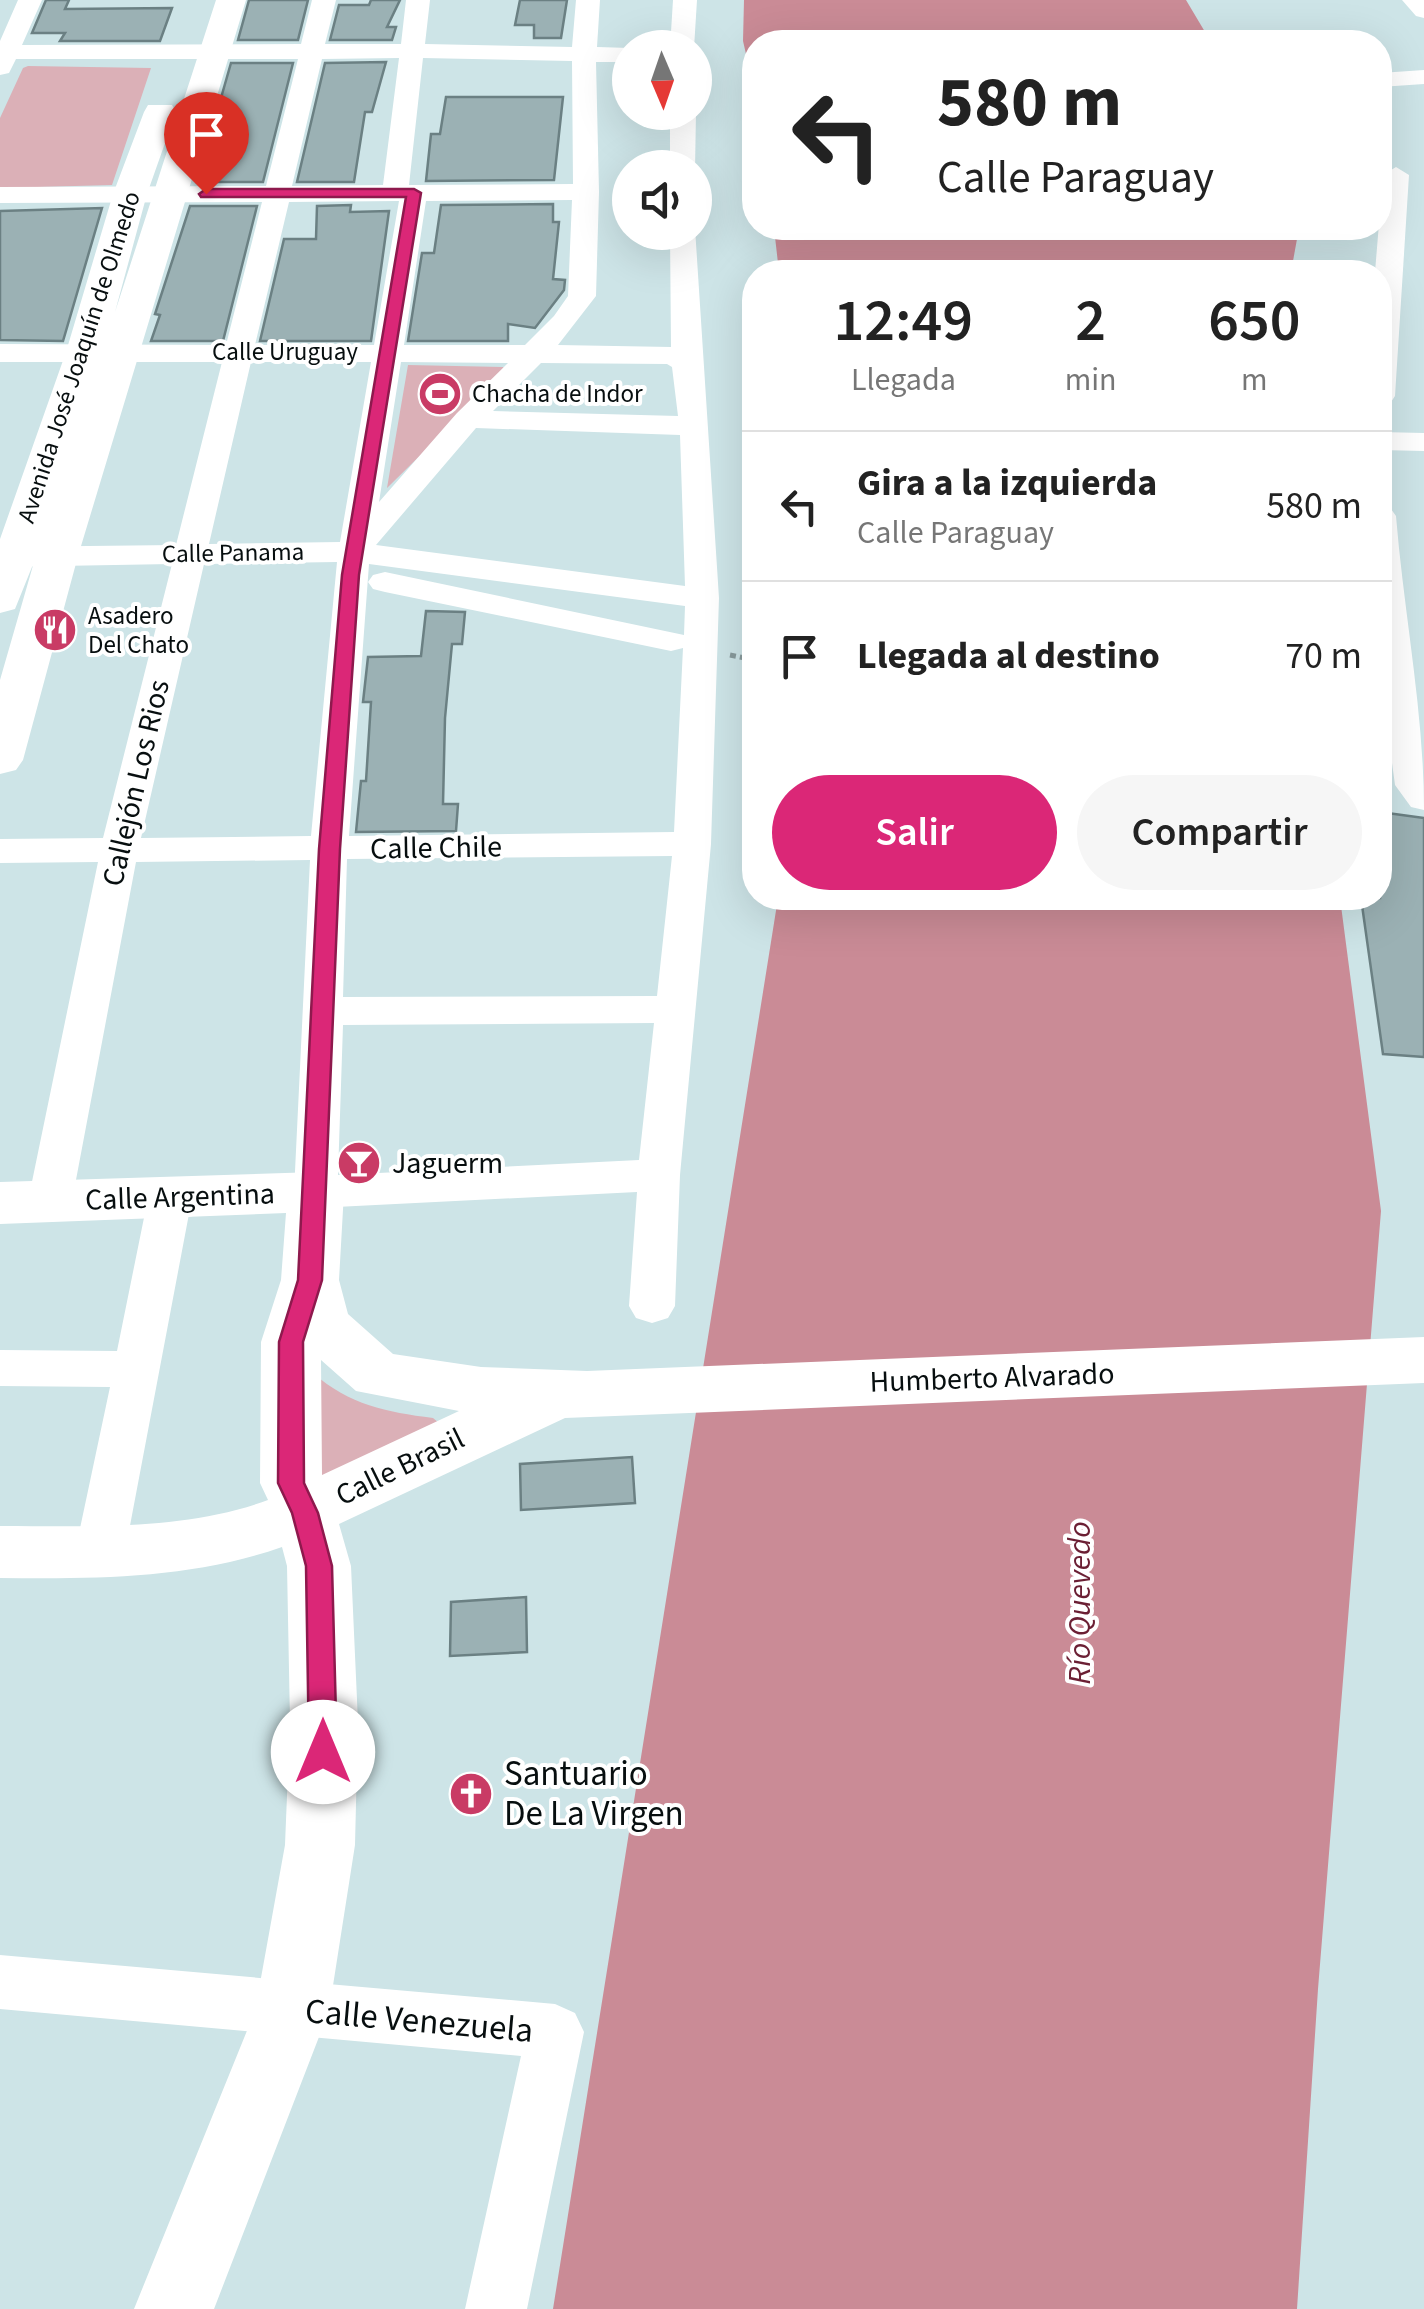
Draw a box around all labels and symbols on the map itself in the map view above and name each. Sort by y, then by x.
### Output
north arrow [612,30,712,130]
pin [164,92,249,195]
street label: Avenida José Joaquín de Olmedo [8,186,150,528]
street label: Calle Uruguay [212,334,358,370]
sports icon: Chacha de Indor [417,371,463,417]
place label: Chacha de Indor [472,376,643,412]
street label: Calle Panama [162,534,304,572]
place label: Asadero Del Chato [88,598,189,663]
restaurant icon: Asadero Del Chato [32,607,78,653]
street label: Callejón Los Rios [91,676,181,890]
street label: Calle Chile [370,825,502,871]
bar icon: Jaguerm [336,1140,382,1186]
place label: Jaguerm [392,1142,503,1185]
street label: Calle Argentina [84,1172,276,1222]
street label: Humberto Alvarado [869,1352,1115,1404]
street label: Calle Brasil [328,1417,472,1517]
water label: Río Quevedo [1057,1521,1103,1685]
position arrow [271,1700,375,1804]
place label: Santuario De La Virgen [504,1749,684,1839]
church icon: Santuario De La Virgen [448,1771,494,1817]
street label: Calle Venezuela [303,1986,535,2056]

